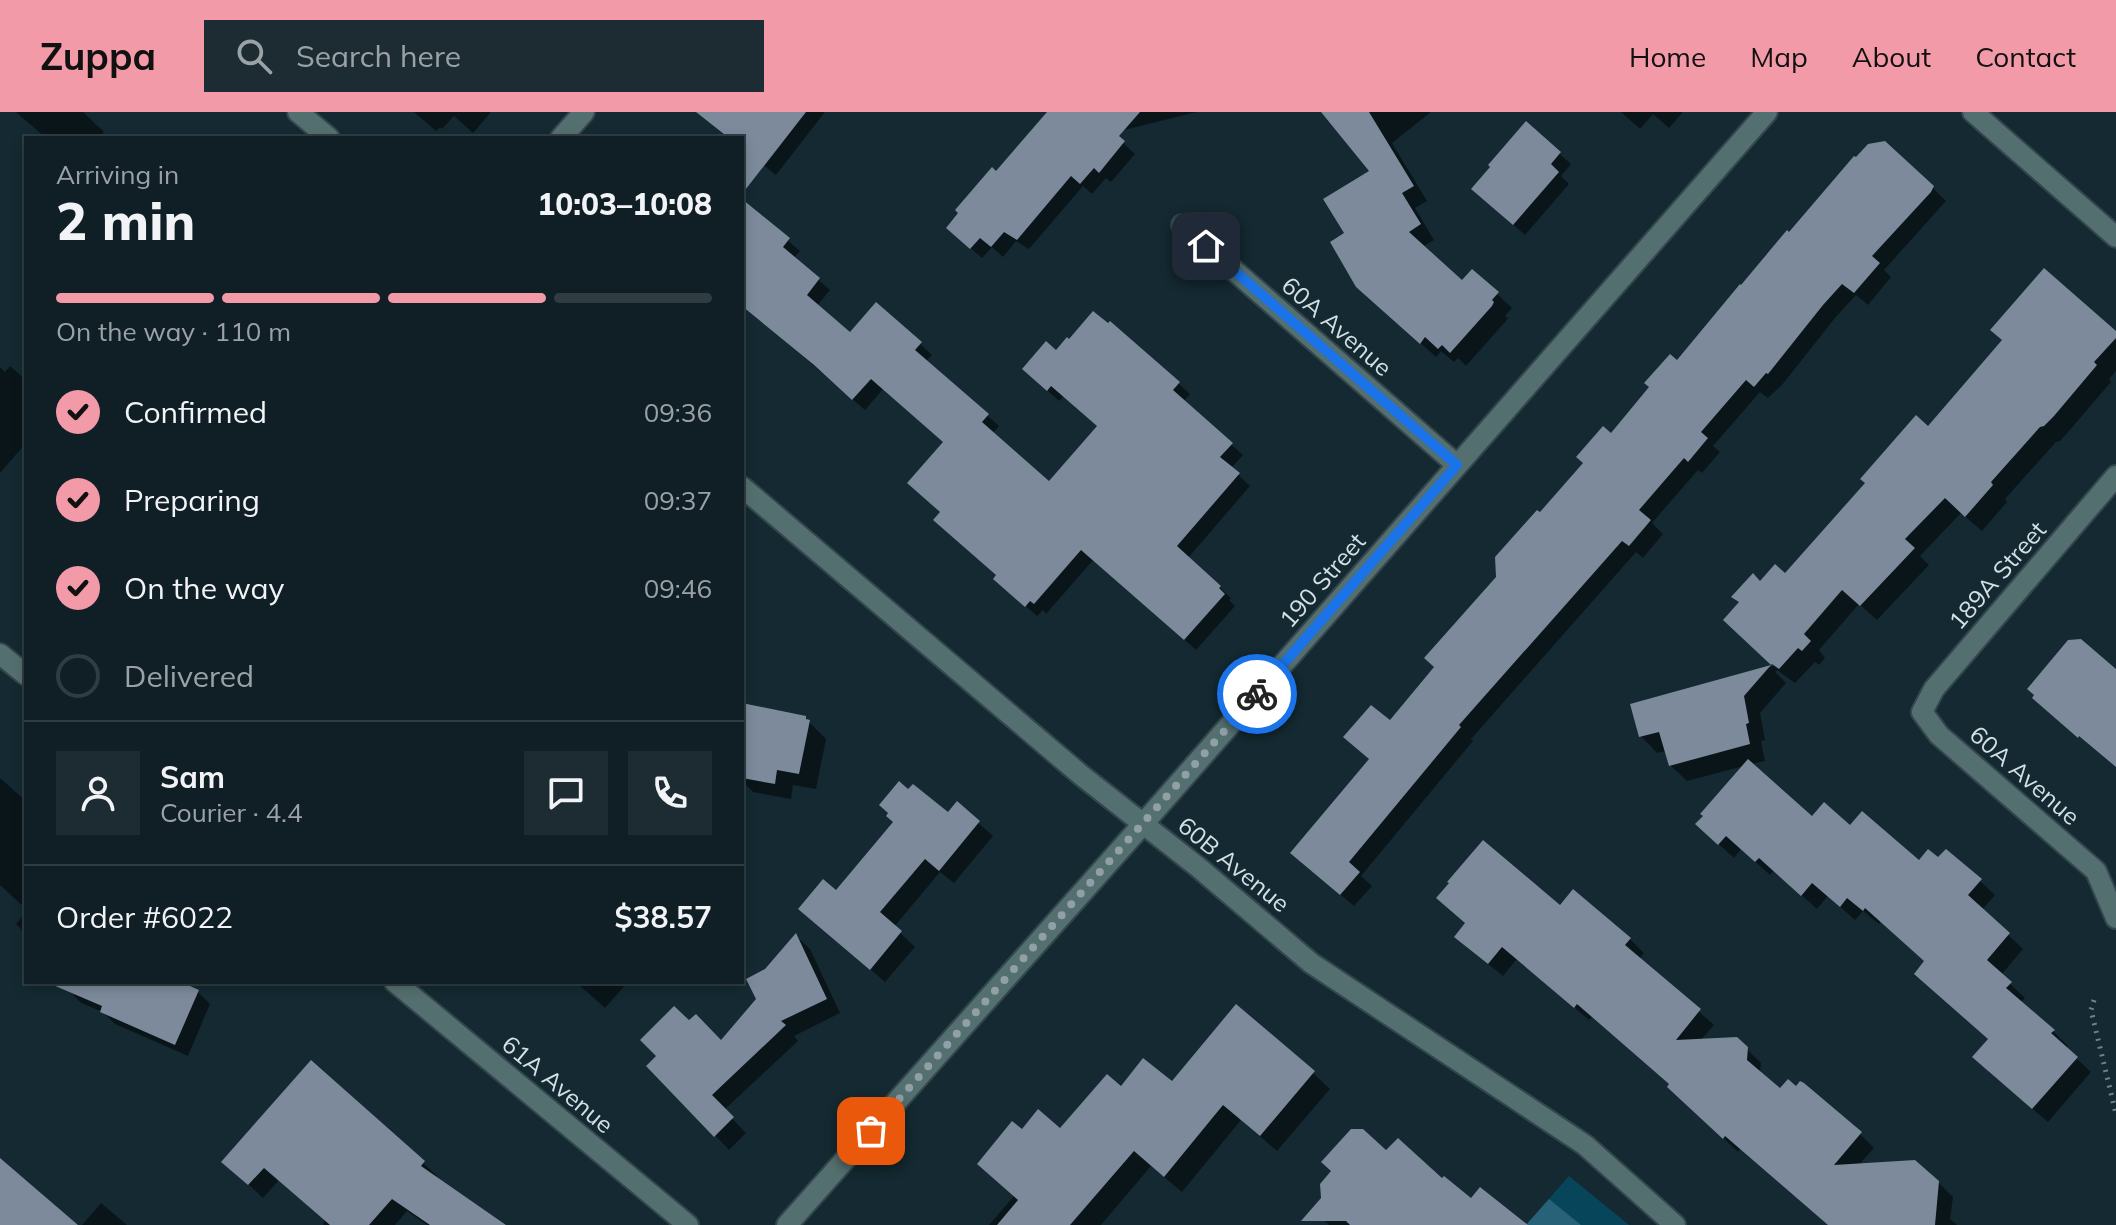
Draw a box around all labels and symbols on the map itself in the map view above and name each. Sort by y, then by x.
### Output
pin [1172,212,1240,280]
street label: 60A Avenue [1276,270,1398,382]
street label: 189A Street [1942,515,2052,635]
street label: 190 Street [1273,526,1371,634]
courier [1217,654,1297,734]
street label: 60A Avenue [1964,719,2086,831]
street label: 60B Avenue [1172,810,1296,918]
street label: 61A Avenue [496,1029,620,1139]
pin [837,1097,905,1165]

